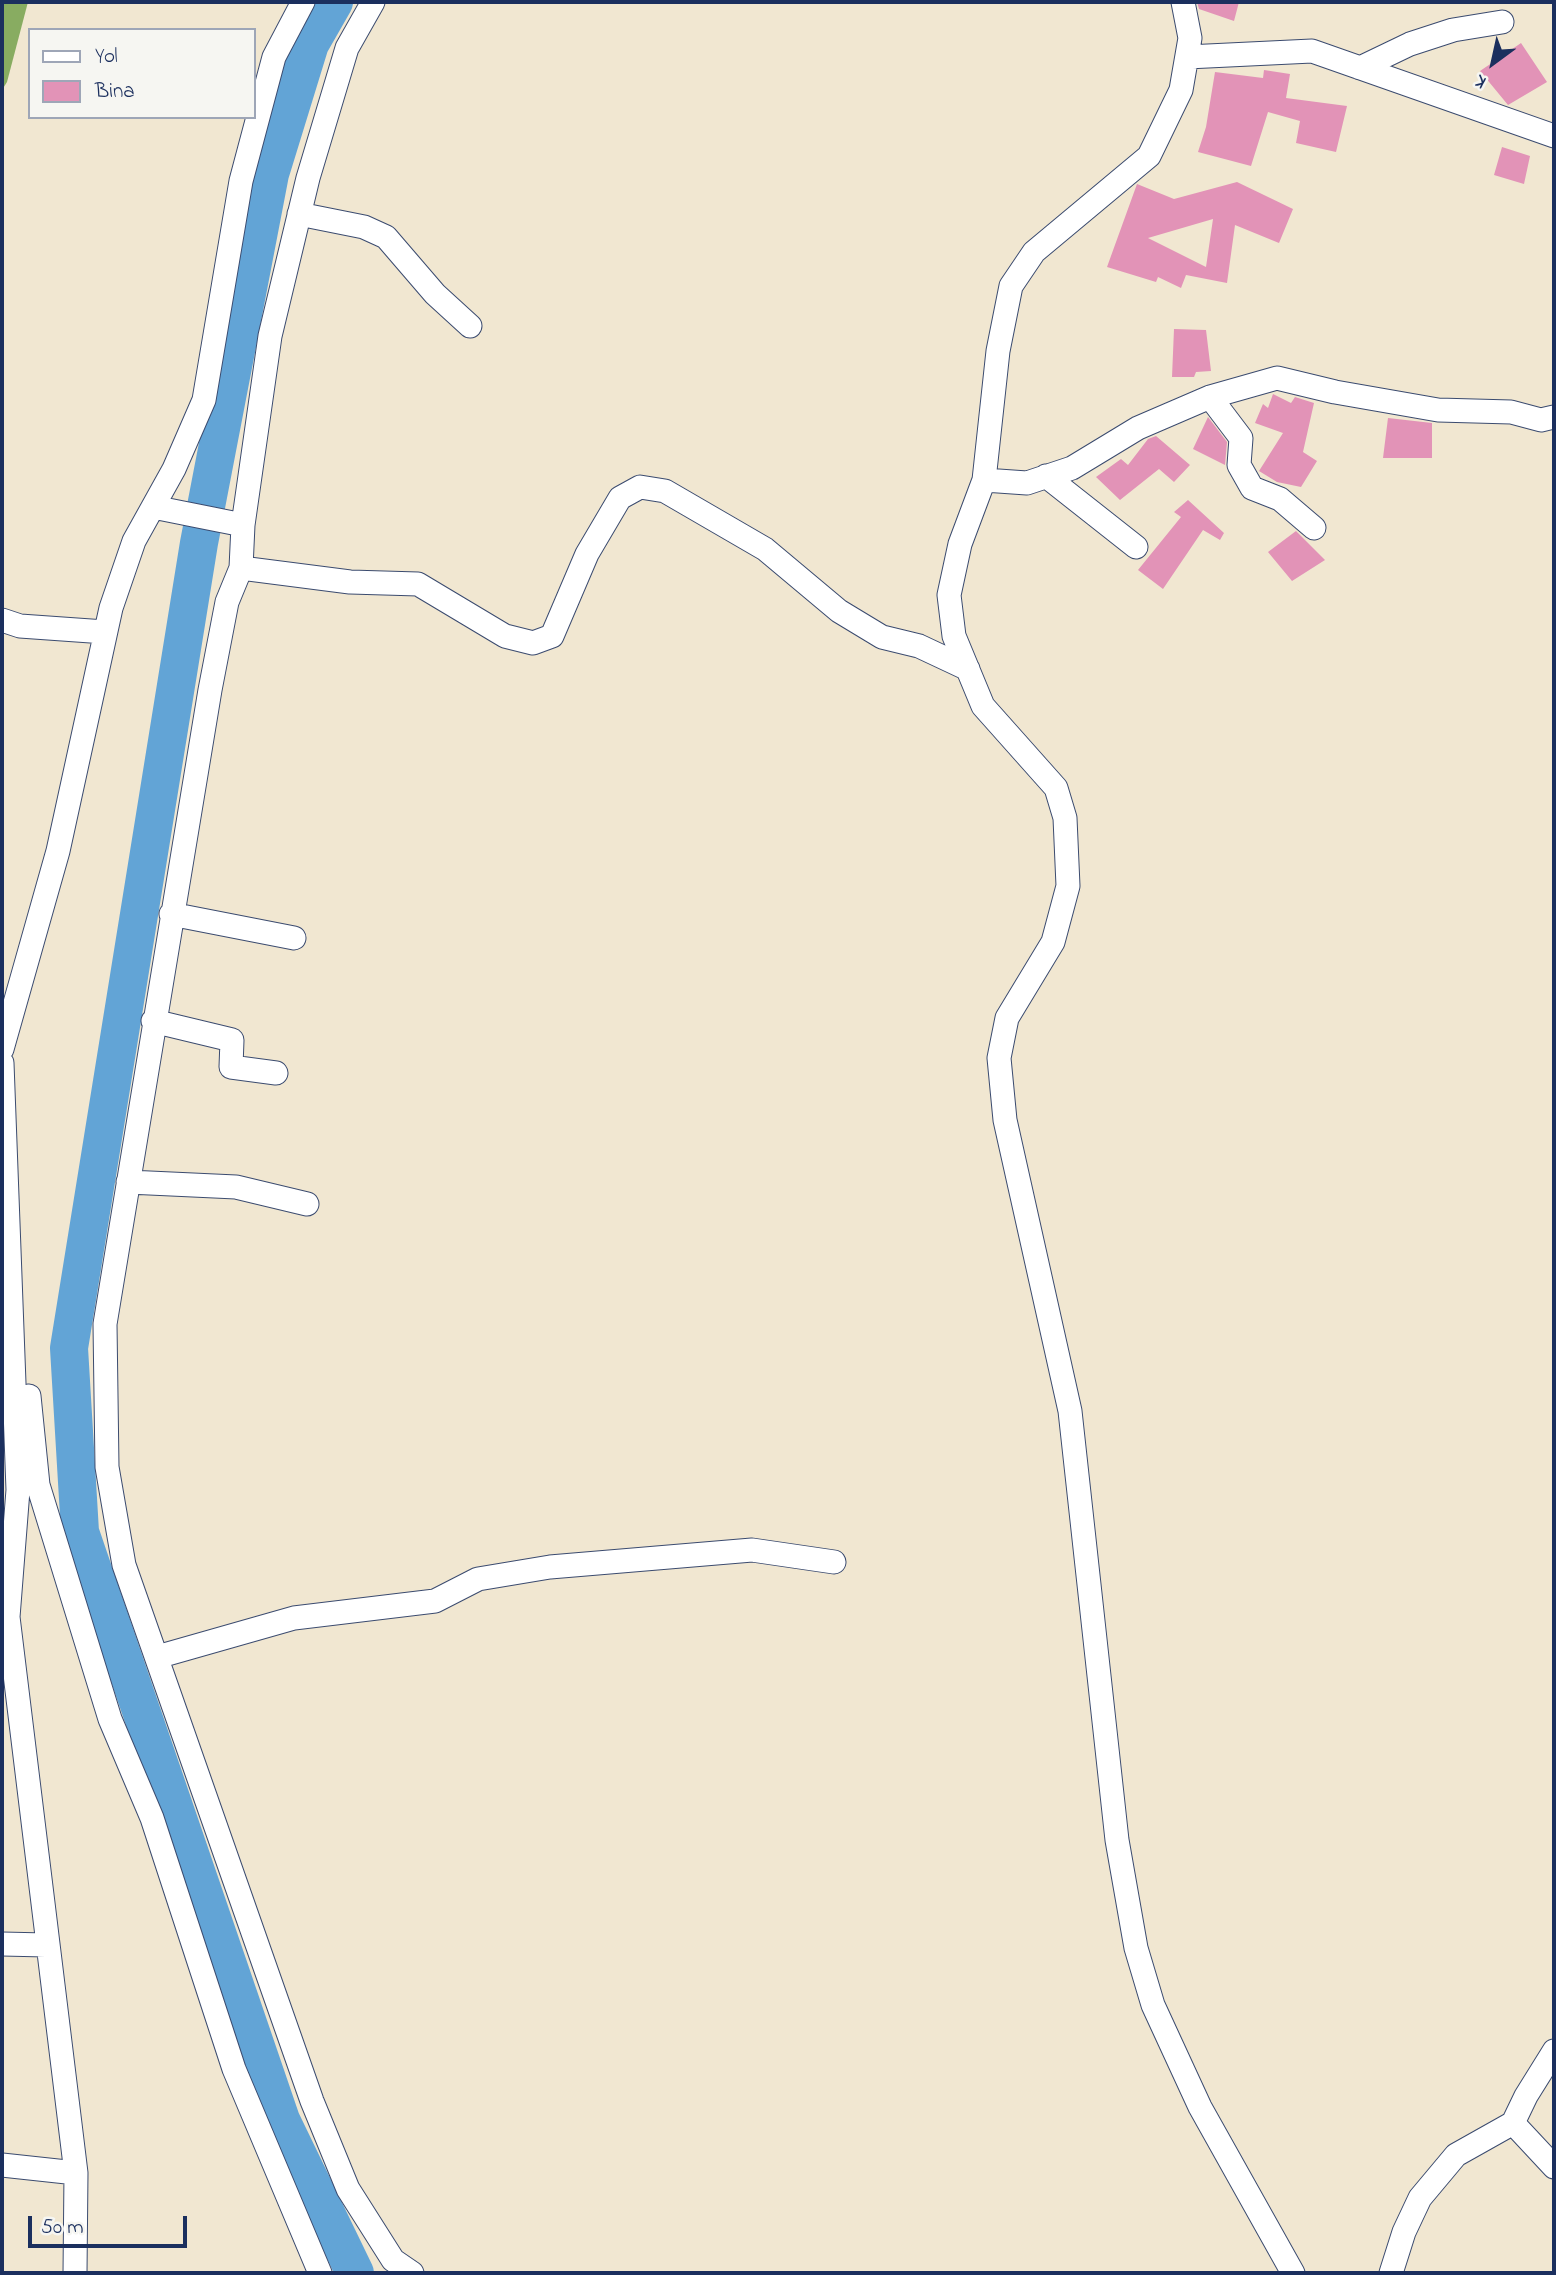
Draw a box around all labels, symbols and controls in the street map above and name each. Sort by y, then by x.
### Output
legend [28,28,256,119]
north arrow [1458,28,1528,98]
text: Yol [95,42,118,72]
text: K [1470,67,1493,95]
text: Bina [95,77,135,107]
scale bar [32,2202,191,2246]
text: 50 m [41,2213,84,2243]

